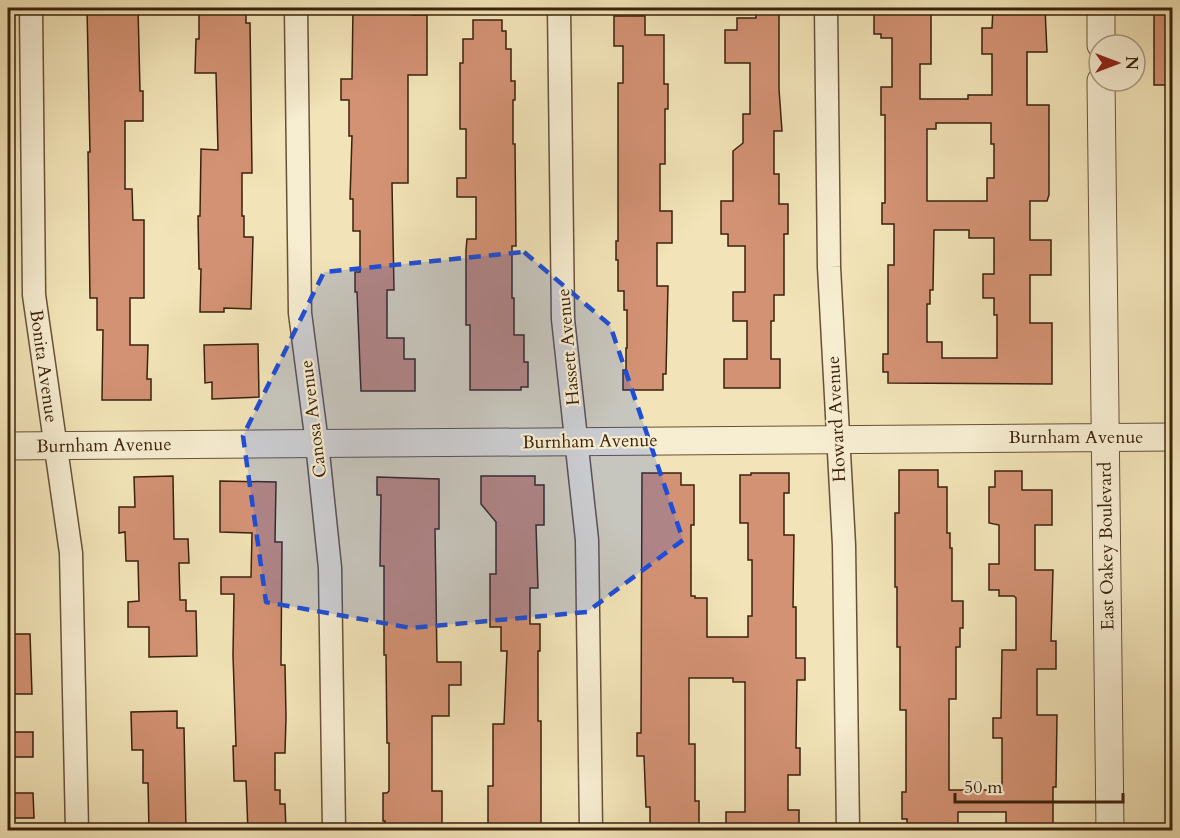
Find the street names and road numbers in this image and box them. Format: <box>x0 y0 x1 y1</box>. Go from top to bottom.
street label: Hassett Avenue <box>551 287 586 407</box>
street label: Bonita Avenue <box>23 308 64 424</box>
street label: Howard Avenue <box>821 355 852 483</box>
street label: Canosa Avenue <box>294 359 333 479</box>
street label: Burnham Avenue <box>1009 425 1144 450</box>
street label: Burnham Avenue <box>522 428 658 455</box>
street label: Burnham Avenue <box>36 432 172 459</box>
street label: East Oakey Boulevard <box>1093 461 1120 630</box>

